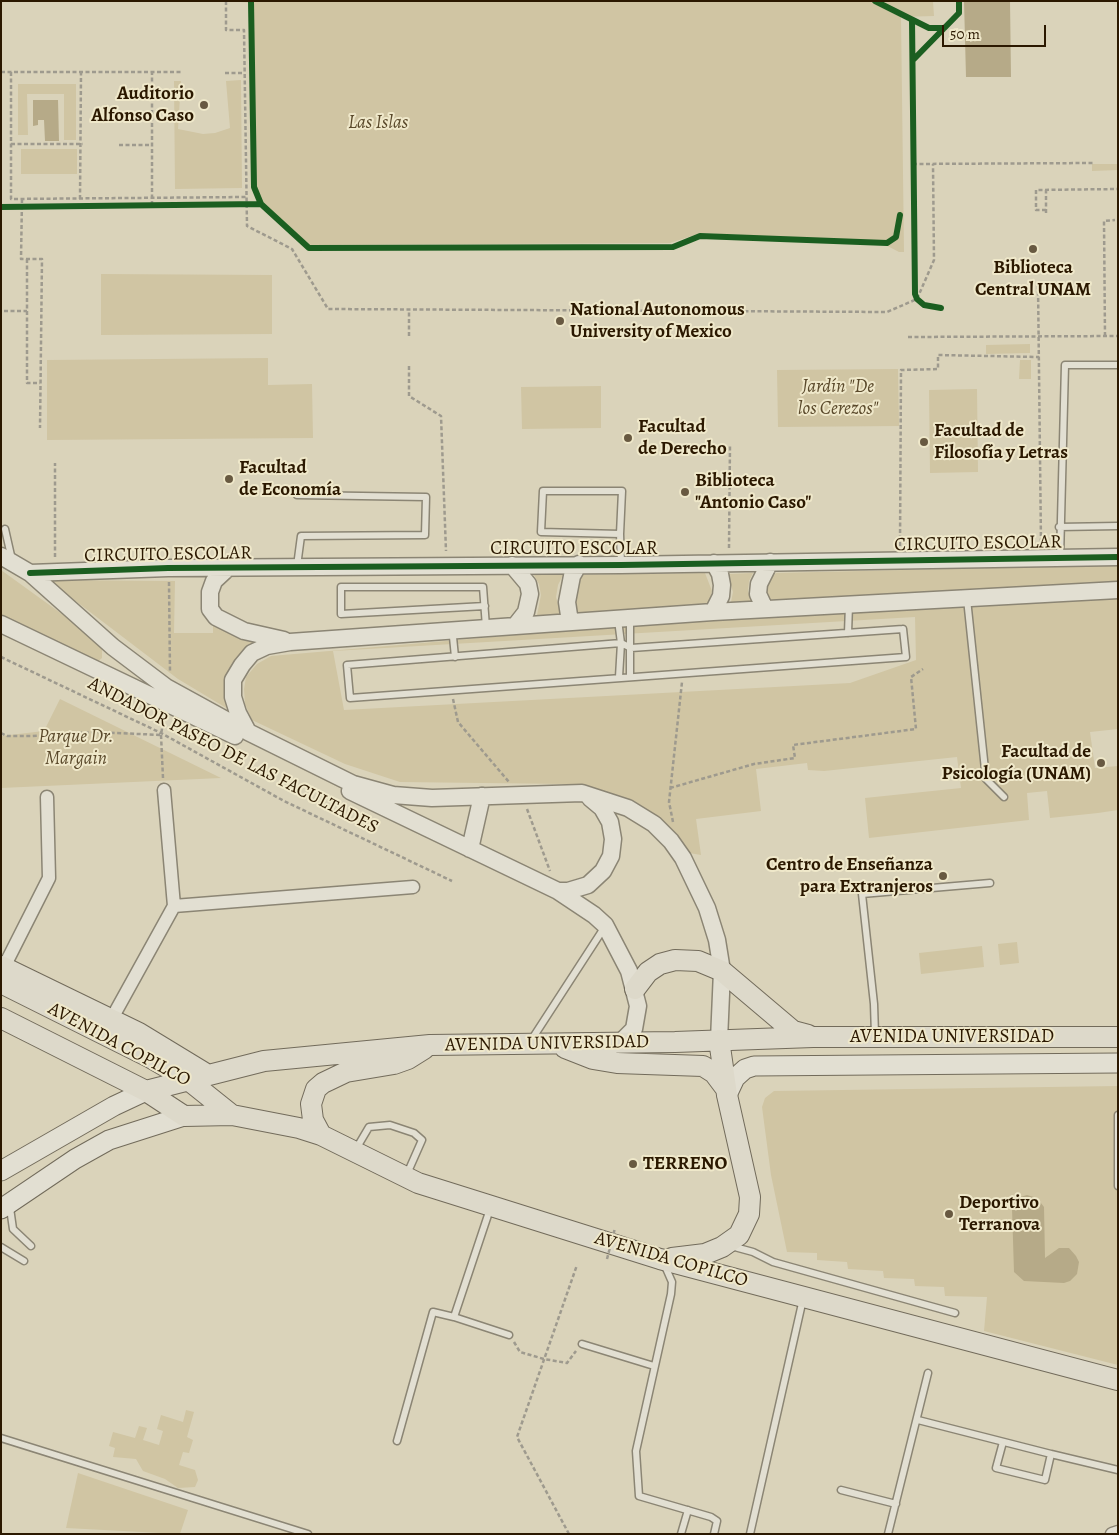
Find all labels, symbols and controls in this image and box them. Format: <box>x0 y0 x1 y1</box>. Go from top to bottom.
scale bar <box>944 15 1048 47</box>
text: 50 m <box>950 24 980 44</box>
place label: Auditorio Alfonso Caso <box>91 83 194 127</box>
marker: Auditorio Alfonso Caso <box>198 99 210 111</box>
park label: Las Islas <box>348 112 408 134</box>
marker: Biblioteca Central UNAM <box>1027 243 1039 255</box>
place label: Biblioteca Central UNAM <box>975 257 1091 301</box>
place label: National Autonomous University of Mexico <box>570 299 745 343</box>
marker: National Autonomous University of Mexico <box>554 315 566 327</box>
park label: Jardín "De los Cerezos" <box>798 376 878 420</box>
place label: Facultad de Derecho <box>638 416 727 460</box>
place label: Facultad de Filosofía y Letras <box>934 420 1068 464</box>
marker: Facultad de Derecho <box>622 432 634 444</box>
marker: Facultad de Filosofía y Letras <box>918 436 930 448</box>
place label: Facultad de Economía <box>239 457 341 501</box>
place label: Biblioteca "Antonio Caso" <box>695 470 811 514</box>
marker: Facultad de Economía <box>223 473 235 485</box>
marker: Biblioteca "Antonio Caso" <box>679 486 691 498</box>
street label: CIRCUITO ESCOLAR <box>894 531 1062 557</box>
street label: CIRCUITO ESCOLAR <box>490 538 658 560</box>
street label: CIRCUITO ESCOLAR <box>84 542 252 568</box>
street label: ANDADOR PASEO DE LAS FACULTADES <box>84 673 382 839</box>
park label: Parque Dr. Margain <box>38 726 114 770</box>
place label: Facultad de Psicología (UNAM) <box>942 741 1091 785</box>
marker: Facultad de Psicología (UNAM) <box>1095 757 1107 769</box>
place label: Centro de Enseñanza para Extranjeros <box>766 854 933 898</box>
marker: Centro de Enseñanza para Extranjeros <box>937 870 949 882</box>
street label: AVENIDA COPILCO <box>44 998 194 1092</box>
street label: AVENIDA UNIVERSIDAD <box>850 1026 1054 1048</box>
street label: AVENIDA UNIVERSIDAD <box>445 1031 649 1057</box>
place label: TERRENO <box>643 1153 727 1175</box>
marker: TERRENO <box>627 1158 639 1170</box>
place label: Deportivo Terranova <box>959 1192 1040 1236</box>
marker: Deportivo Terranova <box>943 1208 955 1220</box>
street label: AVENIDA COPILCO <box>592 1227 750 1293</box>

